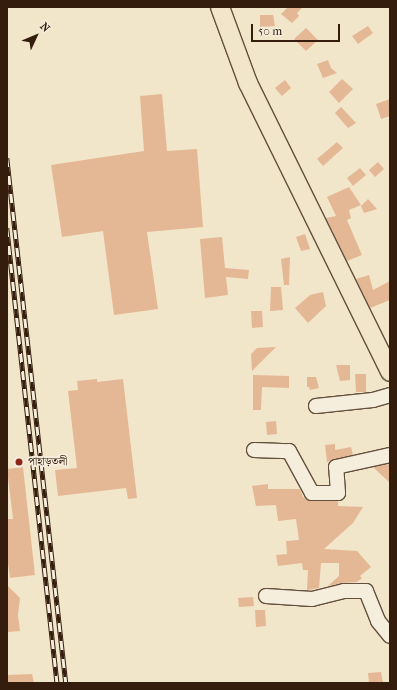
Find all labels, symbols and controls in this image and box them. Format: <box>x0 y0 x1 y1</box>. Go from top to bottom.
north arrow <box>16 16 56 56</box>
scale bar <box>253 16 342 42</box>
text: N <box>37 20 53 35</box>
text: 50 m <box>258 24 282 38</box>
place label: পাহাড়তলী <box>28 455 67 469</box>
marker: পাহাড়তলী <box>13 456 25 468</box>

